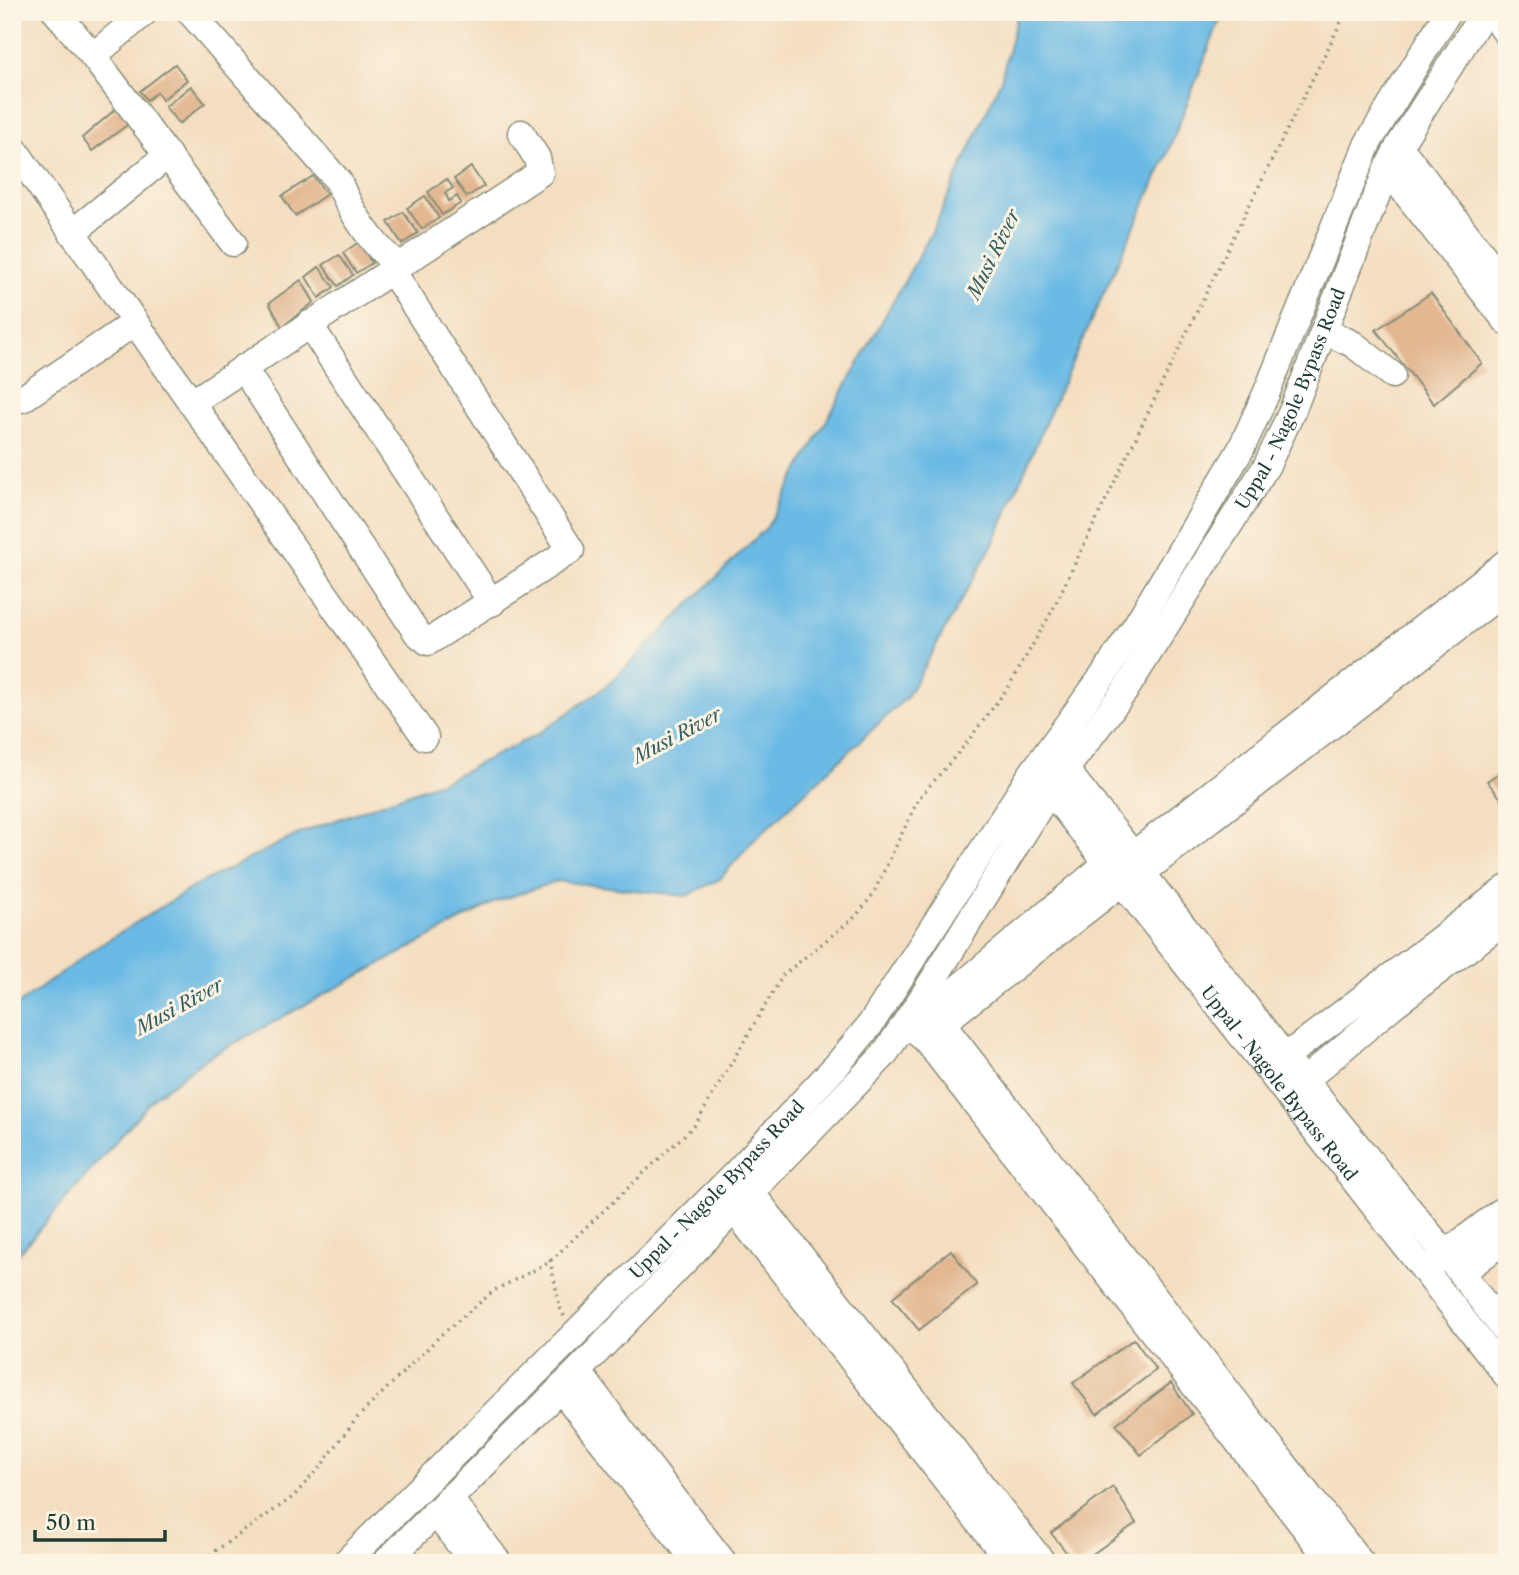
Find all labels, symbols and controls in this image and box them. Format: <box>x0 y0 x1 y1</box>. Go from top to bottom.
water label: Musi River <box>961 205 1026 305</box>
street label: Uppal - Nagole Bypass Road <box>1231 285 1350 514</box>
water label: Musi River <box>627 702 726 769</box>
water label: Musi River <box>130 972 228 1041</box>
street label: Uppal - Nagole Bypass Road <box>1196 982 1362 1185</box>
street label: Uppal - Nagole Bypass Road <box>625 1096 809 1284</box>
scale bar <box>35 1498 164 1542</box>
text: 50 m <box>46 1510 96 1535</box>

